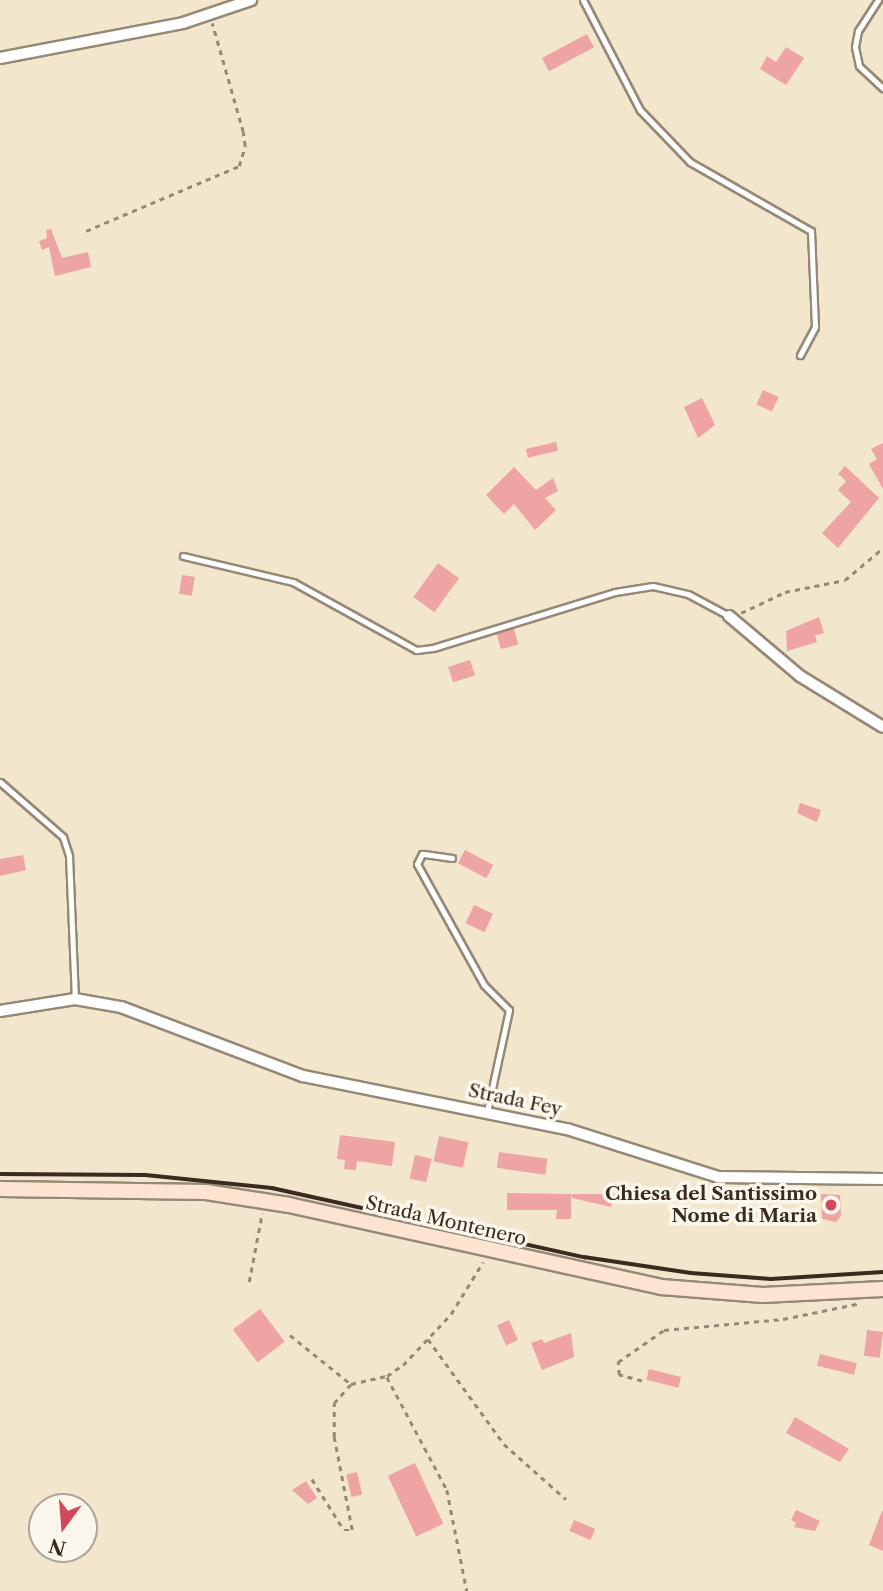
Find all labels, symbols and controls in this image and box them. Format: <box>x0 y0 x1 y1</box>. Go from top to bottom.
street label: Strada Fey <box>466 1079 564 1121</box>
place label: Chiesa del Santissimo Nome di Maria <box>605 1183 817 1227</box>
street label: Strada Montenero <box>363 1191 529 1251</box>
marker: Chiesa del Santissimo Nome di Maria <box>823 1197 839 1213</box>
north arrow <box>28 1493 98 1563</box>
text: N <box>47 1533 69 1560</box>

